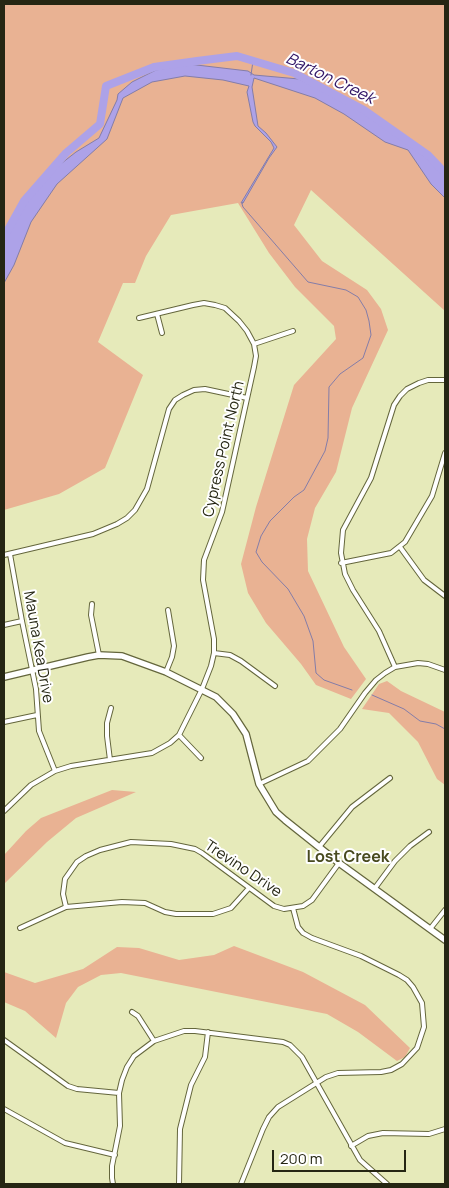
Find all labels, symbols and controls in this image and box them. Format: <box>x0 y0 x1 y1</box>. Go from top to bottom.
water label: Barton Creek <box>282 49 378 109</box>
street label: Cypress Point North <box>200 379 248 519</box>
street label: Mauna Kea Drive <box>19 590 57 704</box>
street label: Trevino Drive <box>201 837 285 901</box>
district label: Lost Creek <box>307 848 389 868</box>
scale bar <box>274 1140 408 1172</box>
text: 200 m <box>280 1148 323 1169</box>

